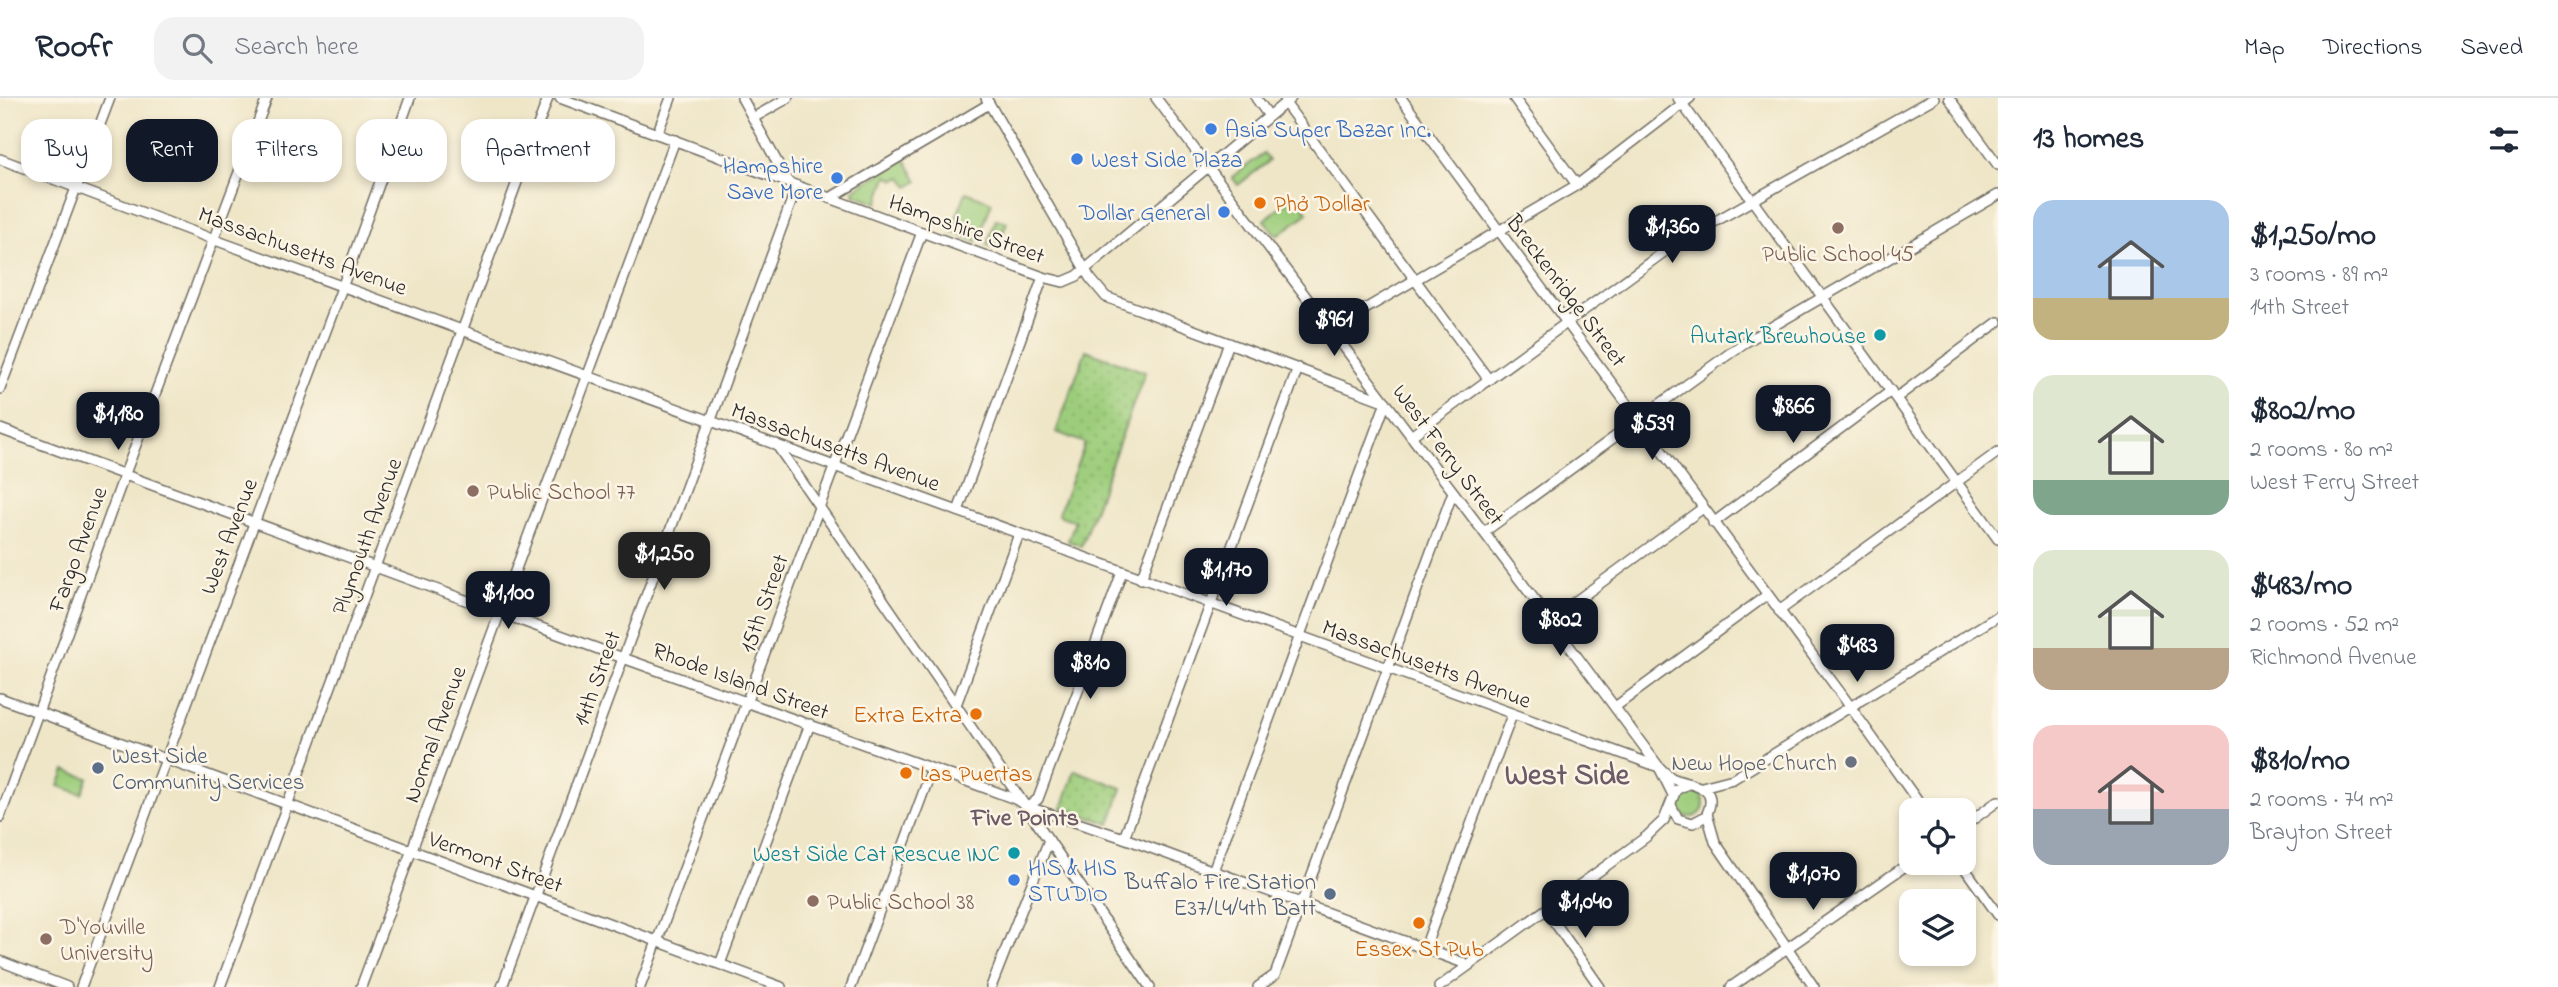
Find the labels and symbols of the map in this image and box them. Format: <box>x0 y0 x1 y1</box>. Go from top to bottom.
place label: Asia Super Bazar Inc. <box>1225 115 1432 148</box>
marker: Asia Super Bazar Inc. <box>1203 121 1219 137</box>
place label: West Side Plaza <box>1091 145 1242 178</box>
place label: Hampshire Save More <box>723 151 824 210</box>
marker: West Side Plaza <box>1069 151 1085 167</box>
marker: Hampshire Save More <box>829 170 845 186</box>
street label: Hampshire Street <box>883 187 1049 274</box>
place label: Phở Dollar <box>1274 189 1371 222</box>
marker: Phở Dollar <box>1252 195 1268 211</box>
place label: Dollar General <box>1078 198 1210 231</box>
street label: Massachusetts Avenue <box>193 199 412 306</box>
marker: Dollar General <box>1216 204 1232 220</box>
pin: $1,360 <box>1615 206 1729 265</box>
street label: Breckenridge Street <box>1495 208 1634 375</box>
marker: Public School 45 <box>1830 220 1846 236</box>
place label: Public School 45 <box>1762 239 1914 272</box>
pin: $961 <box>1293 299 1375 358</box>
place label: Autark Brewhouse <box>1690 321 1867 354</box>
marker: Autark Brewhouse <box>1872 327 1888 343</box>
street label: West Ferry Street <box>1381 378 1511 534</box>
pin: $866 <box>1752 386 1834 445</box>
pin: $1,180 <box>61 392 175 452</box>
street label: Massachusetts Avenue <box>726 395 945 502</box>
pin: $539 <box>1611 402 1693 462</box>
street label: Plymouth Avenue <box>325 453 414 621</box>
street label: West Avenue <box>193 473 268 600</box>
place label: Public School 77 <box>487 477 636 510</box>
street label: Fargo Avenue <box>41 482 118 618</box>
marker: Public School 77 <box>465 483 481 499</box>
pin: $1,250 <box>607 532 721 592</box>
pin: $1,170 <box>1169 548 1283 608</box>
street label: 15th Street <box>732 550 799 658</box>
pin: $1,100 <box>451 572 565 631</box>
pin: $802 <box>1519 598 1601 658</box>
street label: Massachusetts Avenue <box>1317 612 1536 719</box>
pin: $483 <box>1816 624 1898 684</box>
street label: 14th Street <box>566 626 631 731</box>
street label: Rhode Island Street <box>647 635 833 730</box>
pin: $810 <box>1049 642 1131 701</box>
street label: Normal Avenue <box>396 661 477 808</box>
place label: Extra Extra <box>853 700 962 733</box>
marker: Extra Extra <box>968 706 984 722</box>
place label: West Side Community Services <box>112 741 305 802</box>
place label: New Hope Church <box>1672 748 1837 781</box>
marker: New Hope Church <box>1843 754 1859 770</box>
district label: West Side <box>1505 755 1631 799</box>
place label: Las Puertas <box>920 759 1033 792</box>
marker: West Side Community Services <box>90 760 106 776</box>
marker: Las Puertas <box>898 765 914 781</box>
district label: Five Points <box>970 802 1079 837</box>
street label: Vermont Street <box>422 823 567 903</box>
place label: West Side Cat Rescue INC <box>753 839 1000 872</box>
marker: West Side Cat Rescue INC <box>1006 845 1022 861</box>
pin: $1,070 <box>1756 852 1870 912</box>
place label: HIS & HIS STUDIO <box>1028 853 1117 912</box>
place label: Buffalo Fire Station E37/L4/4th Batt <box>1124 867 1316 926</box>
marker: HIS & HIS STUDIO <box>1006 872 1022 888</box>
pin: $1,040 <box>1528 880 1642 940</box>
marker: Buffalo Fire Station E37/L4/4th Batt <box>1322 886 1338 902</box>
place label: Public School 38 <box>827 887 974 920</box>
marker: Public School 38 <box>805 893 821 909</box>
place label: D'Youville University <box>59 912 153 973</box>
marker: Essex St Pub <box>1411 915 1427 931</box>
marker: D'Youville University <box>38 931 54 947</box>
place label: Essex St Pub <box>1354 934 1484 967</box>

